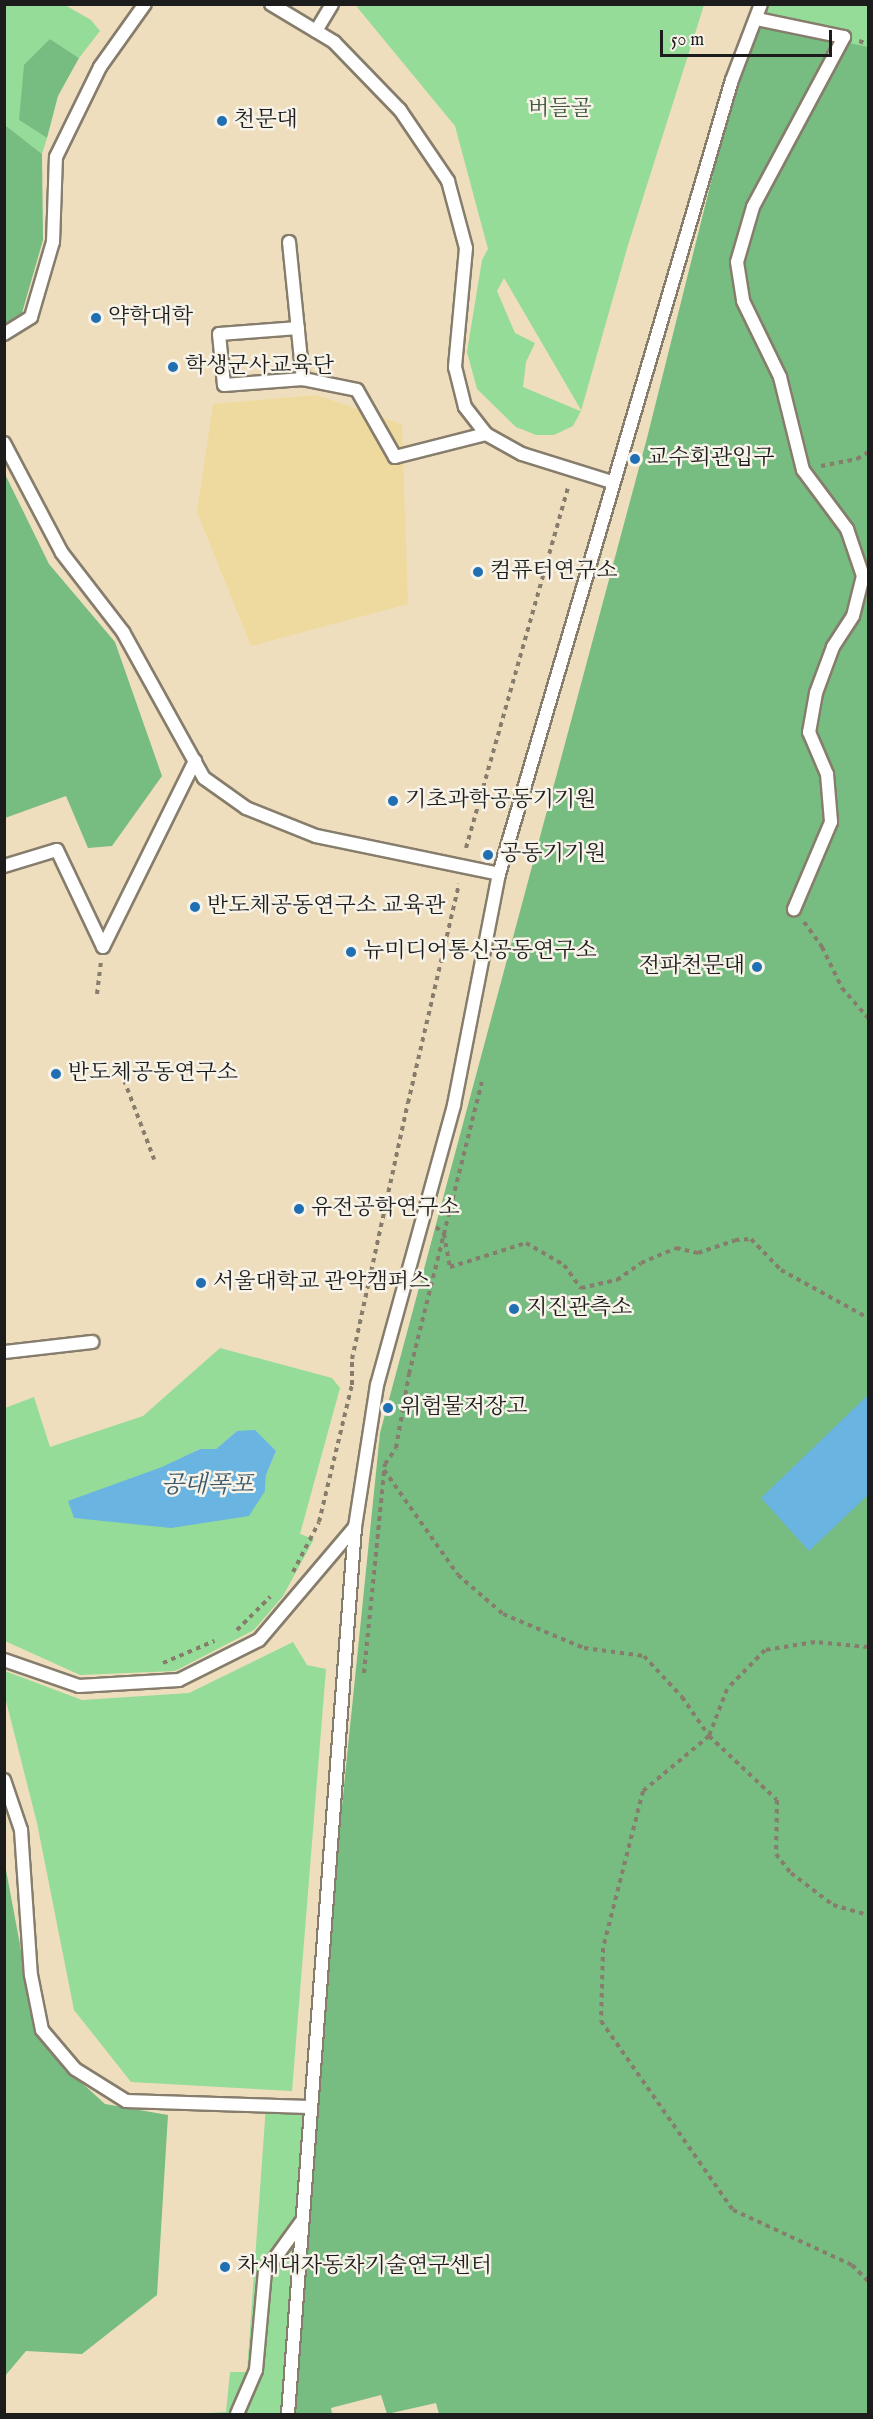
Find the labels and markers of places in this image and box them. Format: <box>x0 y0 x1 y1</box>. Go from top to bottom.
place label: 천문대 <box>234 108 298 134</box>
marker: 천문대 <box>215 114 229 128</box>
place label: 약학대학 <box>108 305 193 331</box>
marker: 약학대학 <box>89 311 103 325</box>
place label: 학생군사교육단 <box>185 354 334 380</box>
marker: 학생군사교육단 <box>166 360 180 374</box>
place label: 교수회관입구 <box>647 446 775 472</box>
marker: 교수회관입구 <box>628 452 642 466</box>
place label: 컴퓨터연구소 <box>490 559 618 585</box>
marker: 컴퓨터연구소 <box>471 565 485 579</box>
place label: 기초과학공동기기원 <box>405 788 596 814</box>
marker: 기초과학공동기기원 <box>386 794 400 808</box>
place label: 공동기기원 <box>500 842 606 868</box>
marker: 공동기기원 <box>481 848 495 862</box>
place label: 반도체공동연구소 교육관 <box>207 894 446 920</box>
marker: 반도체공동연구소 교육관 <box>188 900 202 914</box>
place label: 뉴미디어통신공동연구소 <box>363 939 597 965</box>
marker: 뉴미디어통신공동연구소 <box>344 945 358 959</box>
place label: 전파천문대 <box>639 954 745 980</box>
marker: 전파천문대 <box>750 960 764 974</box>
place label: 반도체공동연구소 <box>68 1061 238 1087</box>
marker: 반도체공동연구소 <box>49 1067 63 1081</box>
place label: 유전공학연구소 <box>311 1196 460 1222</box>
marker: 유전공학연구소 <box>292 1202 306 1216</box>
place label: 서울대학교 관악캠퍼스 <box>213 1270 430 1296</box>
marker: 서울대학교 관악캠퍼스 <box>194 1276 208 1290</box>
place label: 지진관측소 <box>526 1296 632 1322</box>
marker: 지진관측소 <box>507 1302 521 1316</box>
place label: 위험물저장고 <box>400 1395 528 1421</box>
marker: 위험물저장고 <box>381 1401 395 1415</box>
place label: 차세대자동차기술연구센터 <box>237 2254 492 2280</box>
marker: 차세대자동차기술연구센터 <box>218 2260 232 2274</box>

